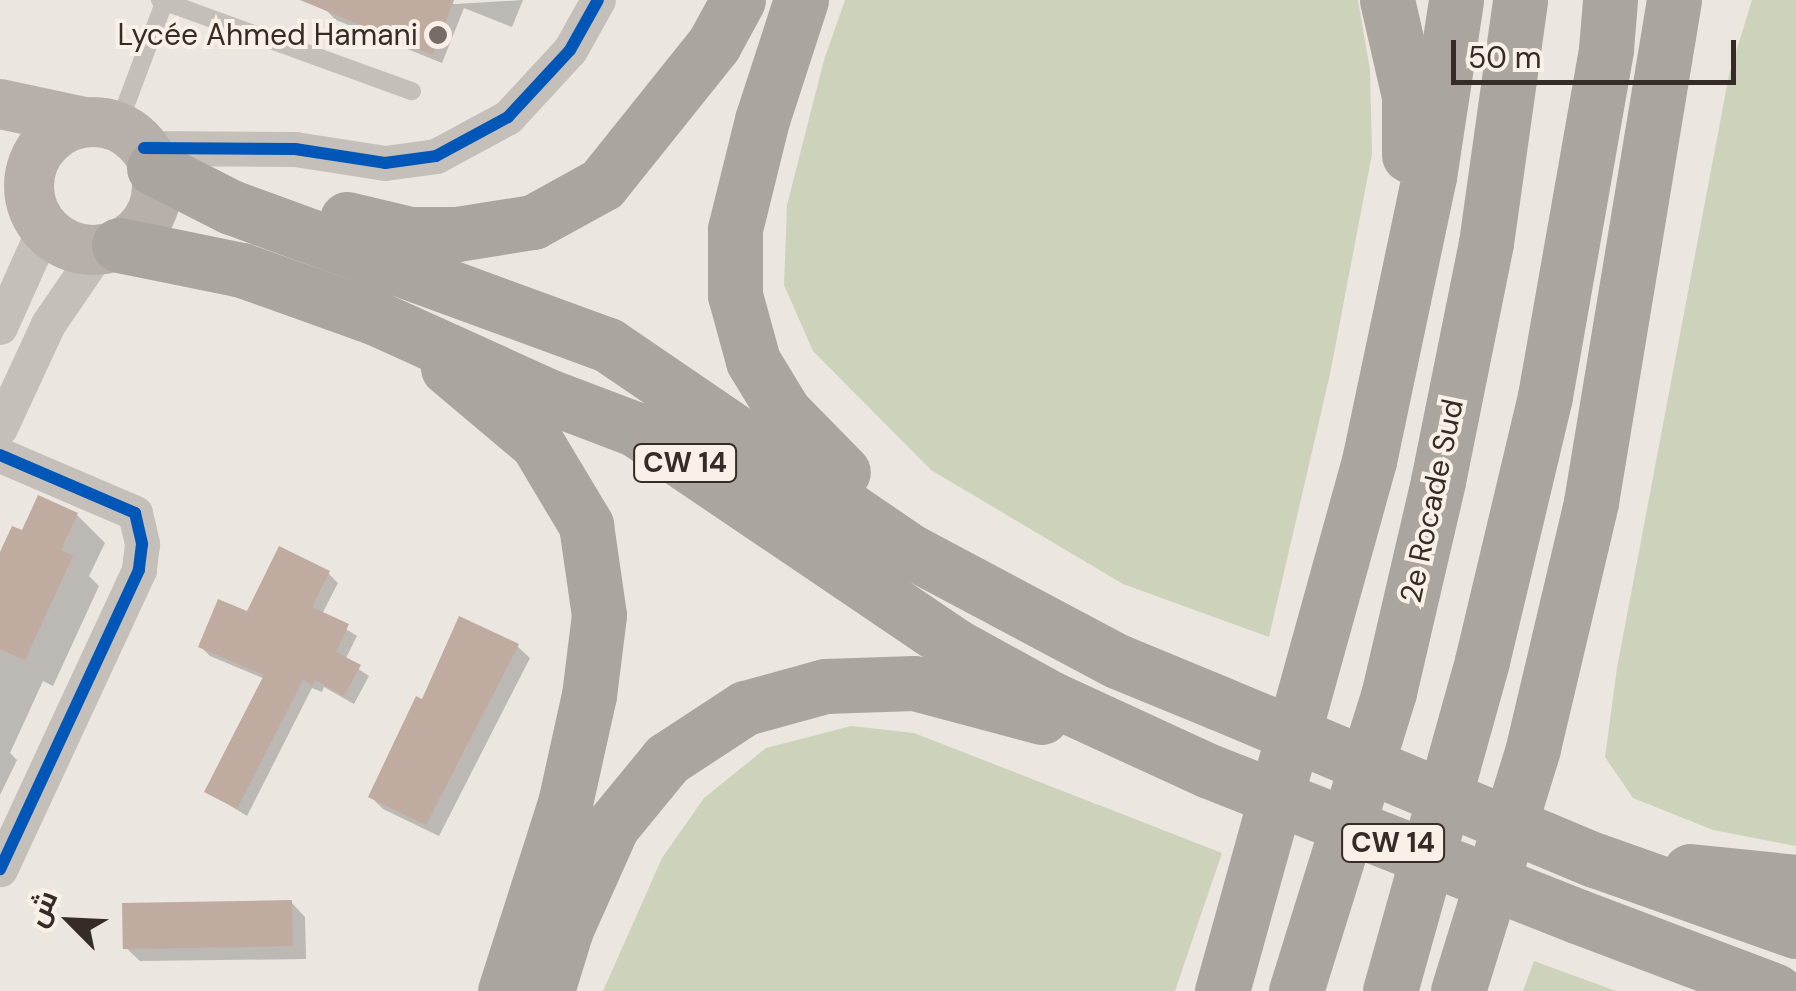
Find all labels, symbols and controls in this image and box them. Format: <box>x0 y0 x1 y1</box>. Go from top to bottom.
place label: Lycée Ahmed Hamani <box>118 17 418 53</box>
scale bar <box>1456 20 1741 82</box>
marker: Lycée Ahmed Hamani <box>427 24 449 46</box>
text: 50 m <box>1468 38 1542 77</box>
street label: 2e Rocade Sud <box>1393 396 1471 606</box>
road number: CW 14 <box>632 440 738 486</box>
road number: CW 14 <box>1340 820 1446 866</box>
north arrow <box>20 871 120 971</box>
text: ش <box>18 885 66 933</box>

